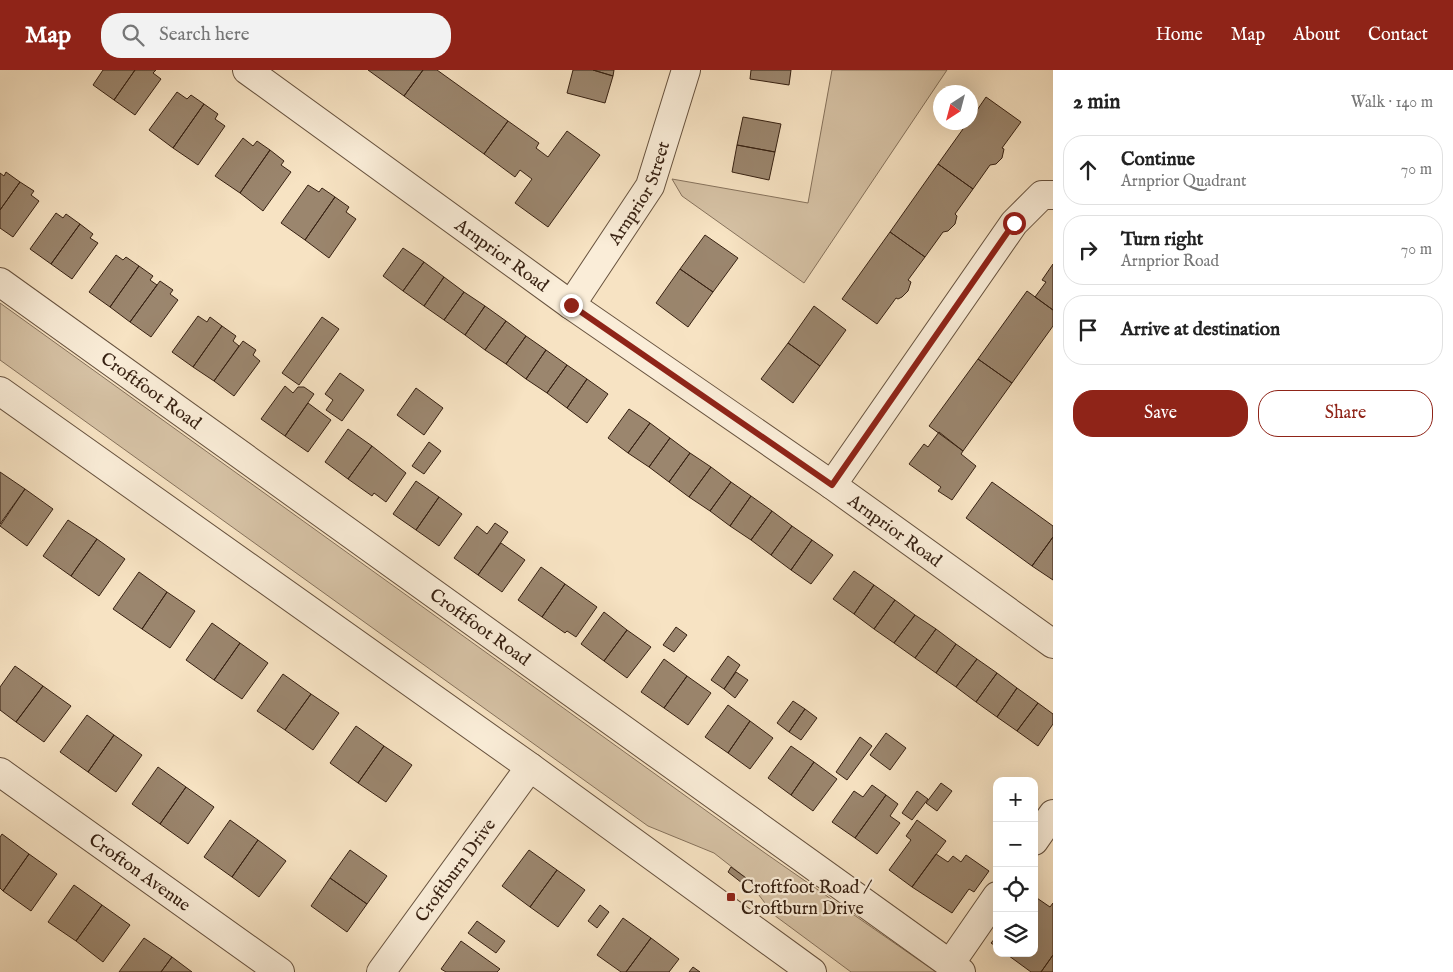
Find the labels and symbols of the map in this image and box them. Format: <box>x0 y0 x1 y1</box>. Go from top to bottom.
north arrow <box>933 85 978 130</box>
street label: Arnprior Street <box>603 139 676 251</box>
route start <box>1003 212 1026 235</box>
street label: Arnprior Road <box>449 214 553 298</box>
route end <box>560 294 583 317</box>
street label: Croftfoot Road <box>95 348 205 436</box>
street label: Arnprior Road <box>842 489 946 573</box>
street label: Croftfoot Road <box>424 584 534 672</box>
street label: Croftburn Drive <box>411 815 502 927</box>
street label: Crofton Avenue <box>84 829 195 917</box>
place label: Croftfoot Road / Croftburn Drive <box>741 877 872 921</box>
marker: Croftfoot Road / Croftburn Drive <box>725 891 737 903</box>

